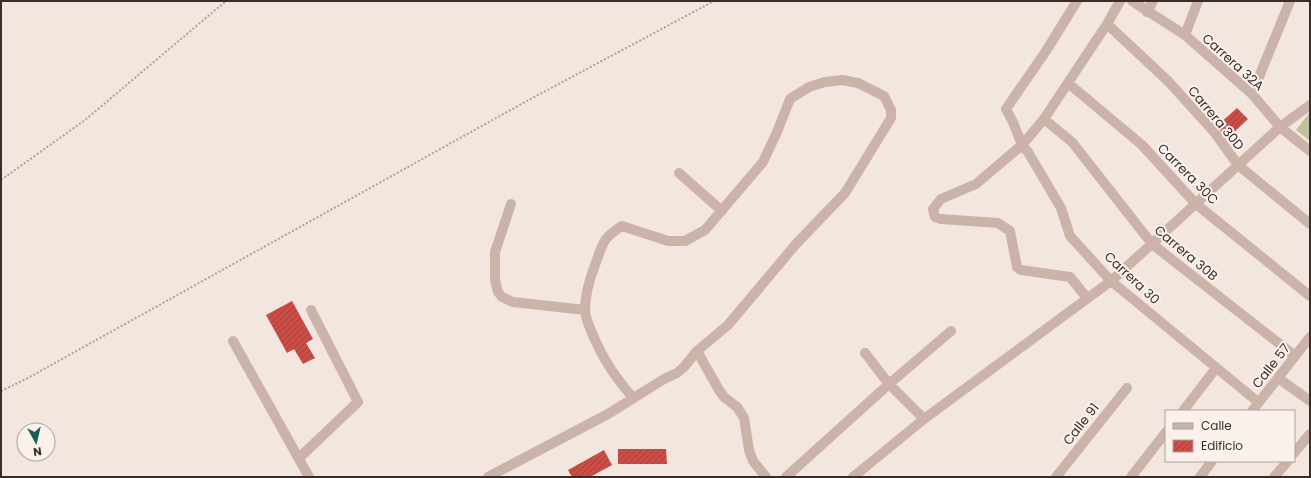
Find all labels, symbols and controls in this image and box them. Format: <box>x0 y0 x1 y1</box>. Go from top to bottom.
street label: Carrera 32A <box>1198 29 1268 95</box>
street label: Carrera 30D <box>1183 82 1249 154</box>
street label: Carrera 30C <box>1153 139 1223 209</box>
street label: Carrera 30B <box>1150 221 1222 285</box>
street label: Carrera 30 <box>1100 247 1164 309</box>
street label: Calle 57 <box>1248 340 1294 392</box>
street label: Calle 91 <box>1058 399 1104 449</box>
legend <box>1165 410 1295 462</box>
text: Calle <box>1201 417 1232 434</box>
north arrow <box>16 422 56 462</box>
text: Edificio <box>1201 437 1243 454</box>
text: N <box>32 443 43 460</box>

